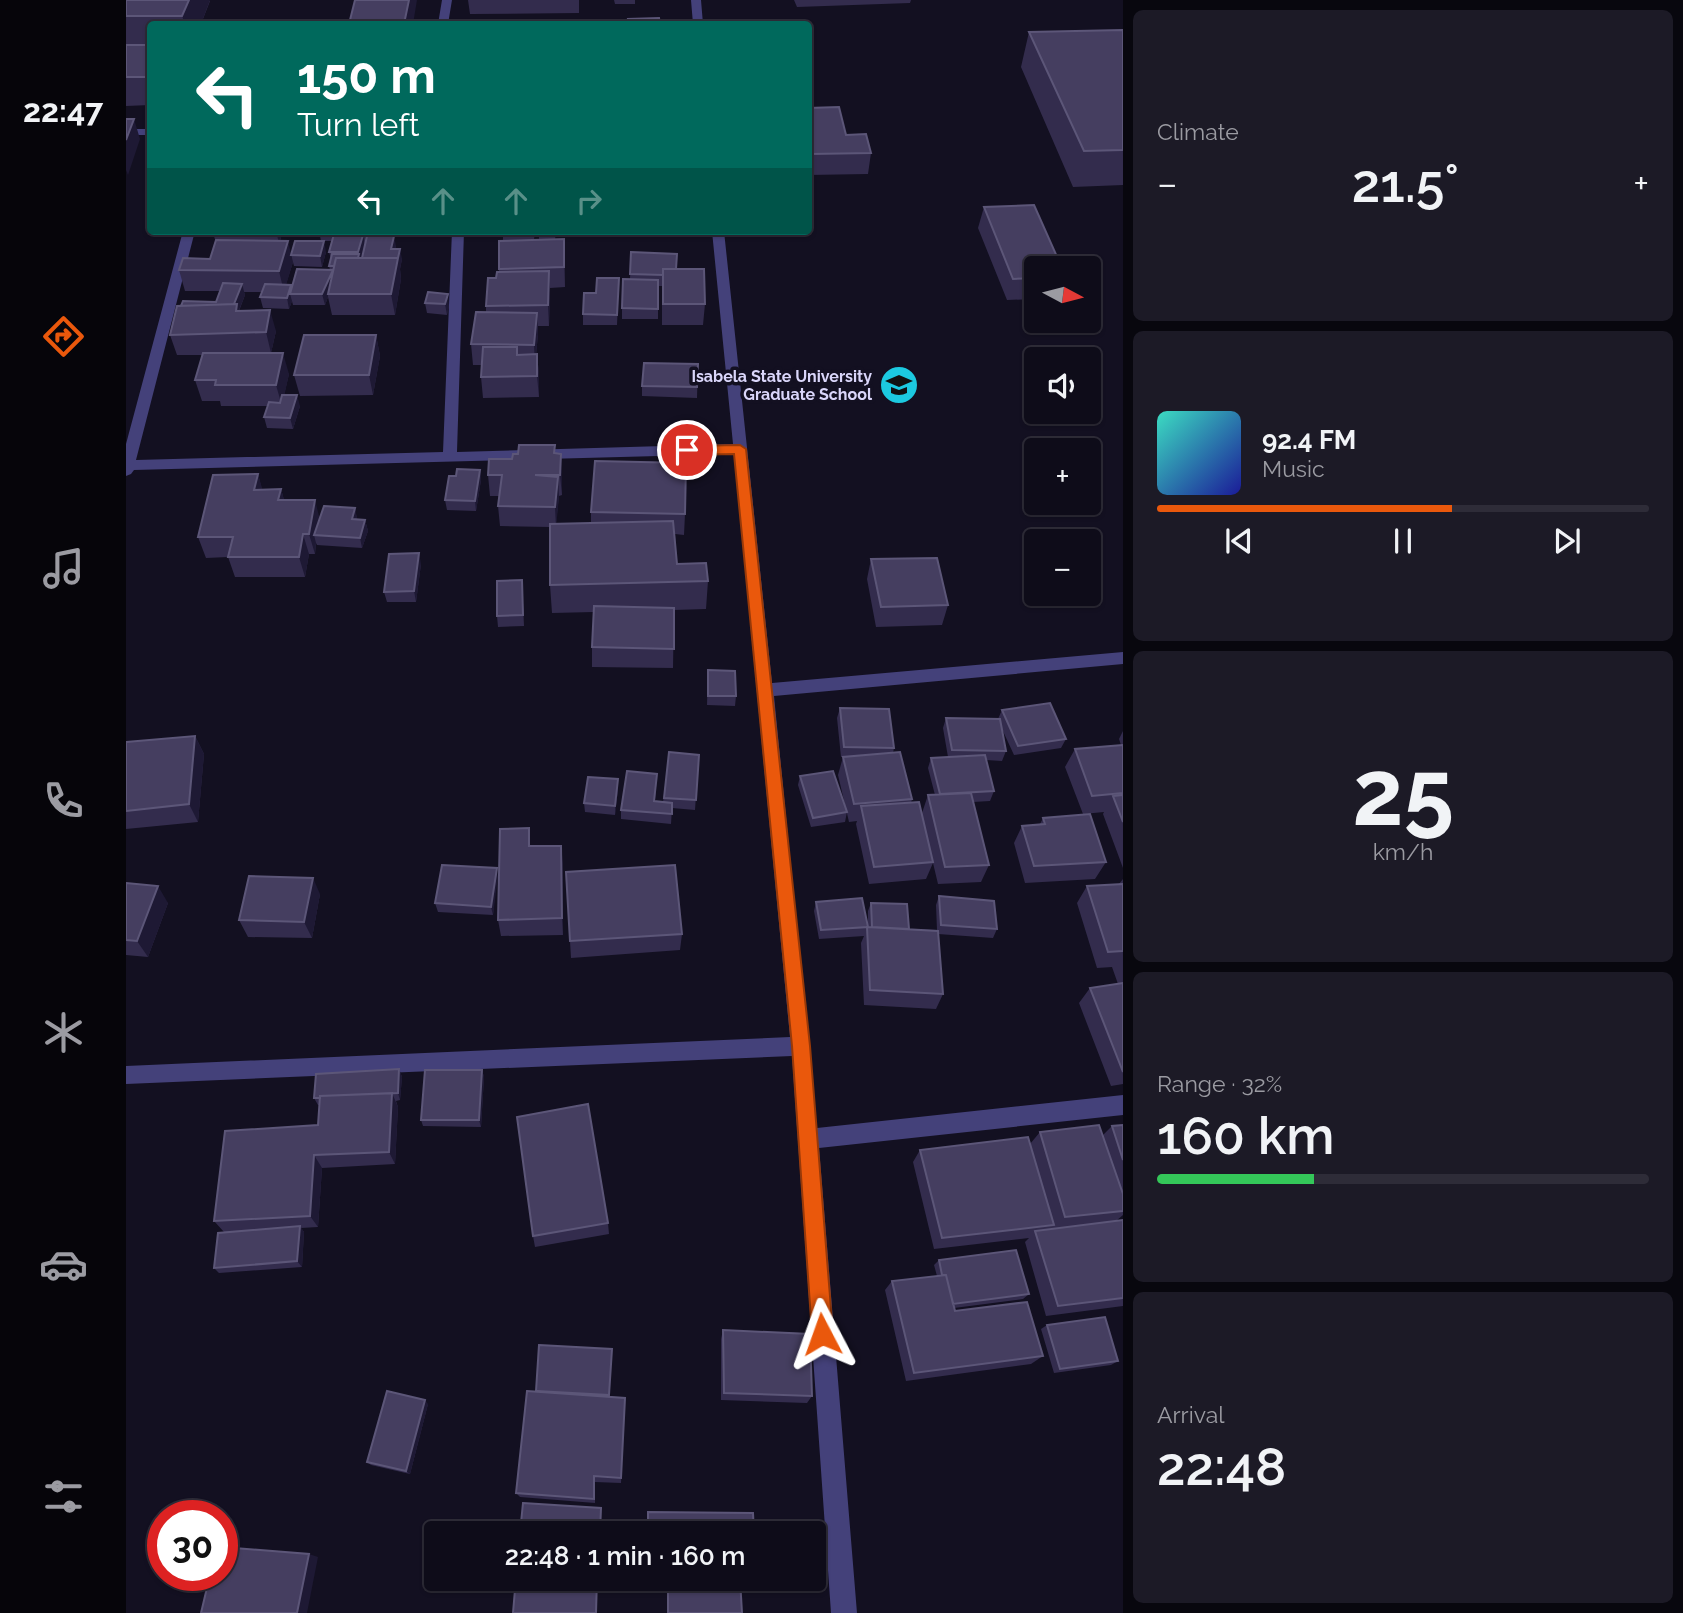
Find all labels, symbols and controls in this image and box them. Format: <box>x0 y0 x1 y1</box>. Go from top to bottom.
text: 150 m <box>297 47 436 104</box>
icon: left <box>182 49 273 140</box>
text: 22:47 <box>23 92 103 129</box>
text: Turn left <box>297 106 419 143</box>
text: Climate <box>1157 118 1239 145</box>
text: 21.5° <box>1352 153 1459 214</box>
text: − <box>1157 161 1177 206</box>
text: + <box>1633 161 1649 206</box>
icon: left <box>351 182 389 220</box>
icon: ahead <box>424 182 462 220</box>
icon: ahead <box>497 182 535 220</box>
icon: right <box>570 182 608 220</box>
north arrow <box>1024 256 1101 332</box>
map controls <box>1024 256 1101 606</box>
icon: directions <box>39 312 88 361</box>
button: sound <box>1024 347 1101 424</box>
school or university icon: Isabela State University Graduate School <box>878 364 920 406</box>
place label: Isabela State University Graduate School <box>691 367 873 404</box>
pin <box>657 420 717 480</box>
text: 92.4 FM <box>1262 425 1356 455</box>
icon: arrive <box>668 431 706 469</box>
button: + <box>1024 438 1101 515</box>
text: Music <box>1262 455 1325 482</box>
icon: previous <box>1220 522 1258 560</box>
icon: pause <box>1384 522 1422 560</box>
icon: next <box>1548 522 1586 560</box>
button: − <box>1024 529 1101 606</box>
icon: music <box>39 544 88 593</box>
text: 25 <box>1352 739 1454 846</box>
icon: phone <box>39 776 88 825</box>
text: km/h <box>1373 838 1433 865</box>
icon: climate <box>39 1008 88 1057</box>
text: Range · 32% <box>1157 1070 1282 1097</box>
text: 160 km <box>1157 1105 1335 1166</box>
icon: car <box>39 1240 88 1289</box>
position arrow <box>785 1297 859 1371</box>
text: Arrival <box>1157 1401 1224 1428</box>
text: 22:48 <box>1157 1436 1286 1497</box>
icon: filters <box>39 1472 88 1521</box>
speed limit sign: 30 <box>147 1500 238 1591</box>
text: 22:48 · 1 min · 160 m <box>505 1541 745 1571</box>

